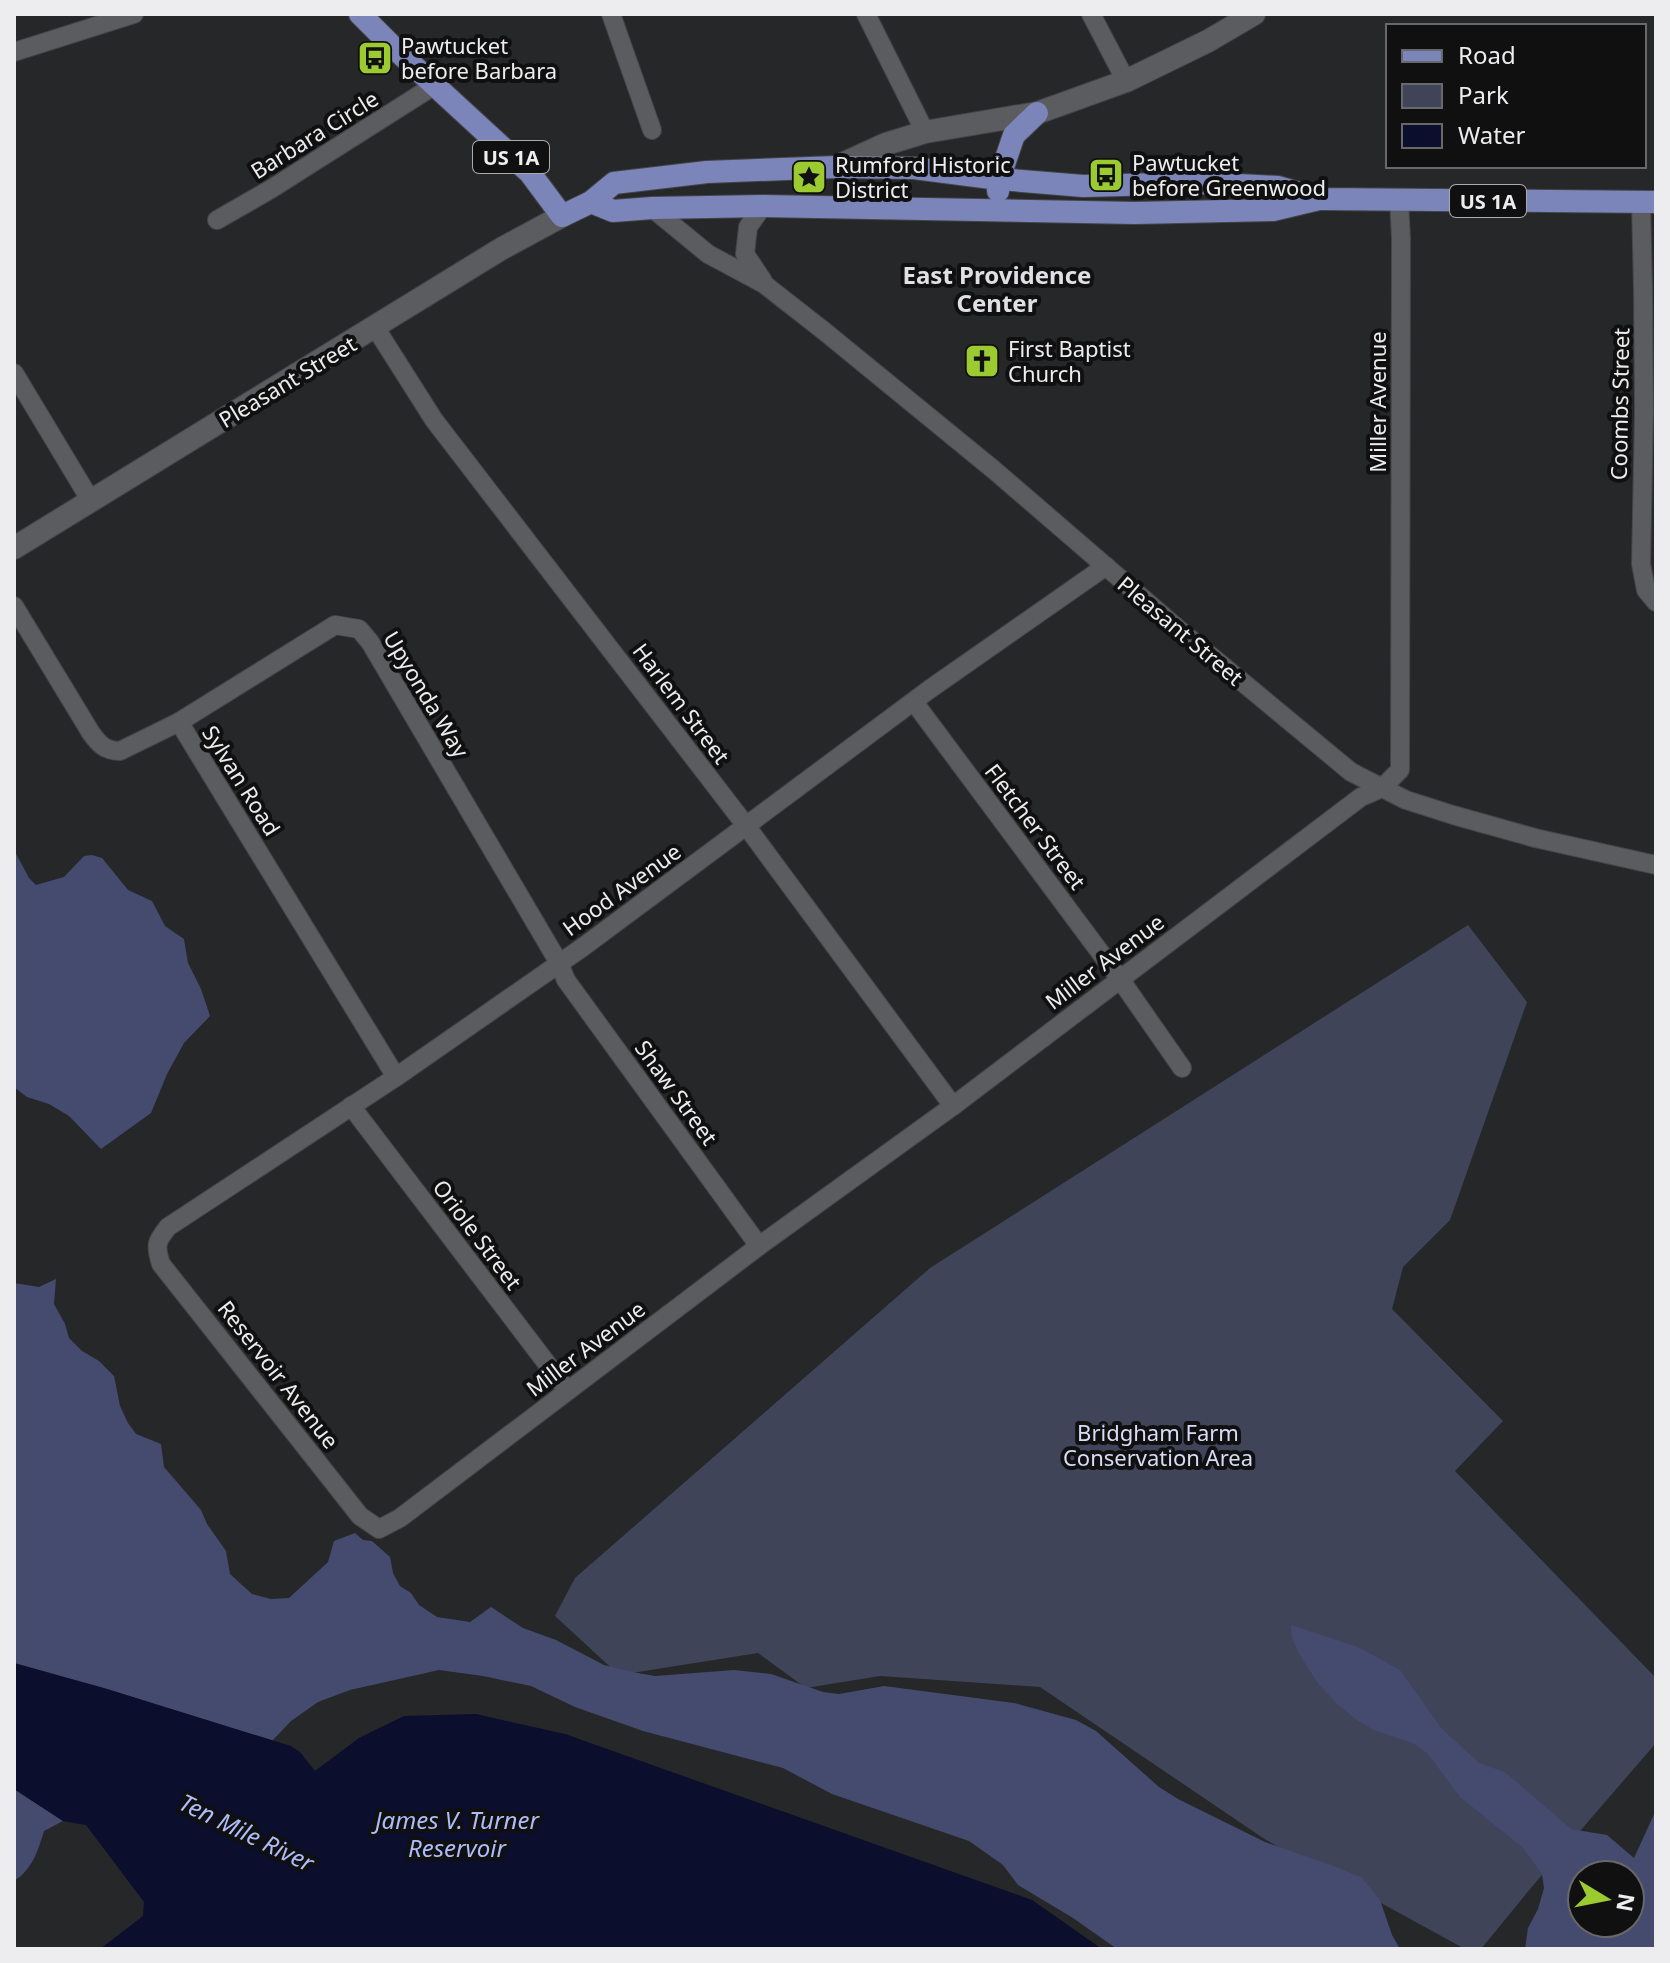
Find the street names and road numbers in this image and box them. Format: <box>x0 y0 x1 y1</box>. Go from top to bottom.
street label: Barbara Circle <box>244 83 384 185</box>
road number: US 1A <box>473 141 549 173</box>
road number: US 1A <box>1450 185 1526 217</box>
street label: Pleasant Street <box>213 328 361 434</box>
street label: Coombs Street <box>1603 328 1635 480</box>
street label: Miller Avenue <box>1362 331 1392 473</box>
street label: Pleasant Street <box>1112 569 1250 691</box>
street label: Upyonda Way <box>377 625 477 763</box>
street label: Harlem Street <box>627 637 737 769</box>
street label: Sylvan Road <box>196 719 288 841</box>
street label: Fletcher Street <box>979 757 1093 895</box>
street label: Hood Avenue <box>556 836 686 942</box>
street label: Miller Avenue <box>1038 906 1170 1016</box>
street label: Shaw Street <box>629 1034 725 1150</box>
street label: Oriole Street <box>427 1173 529 1295</box>
street label: Miller Avenue <box>519 1293 651 1403</box>
street label: Reservoir Avenue <box>212 1294 346 1454</box>

